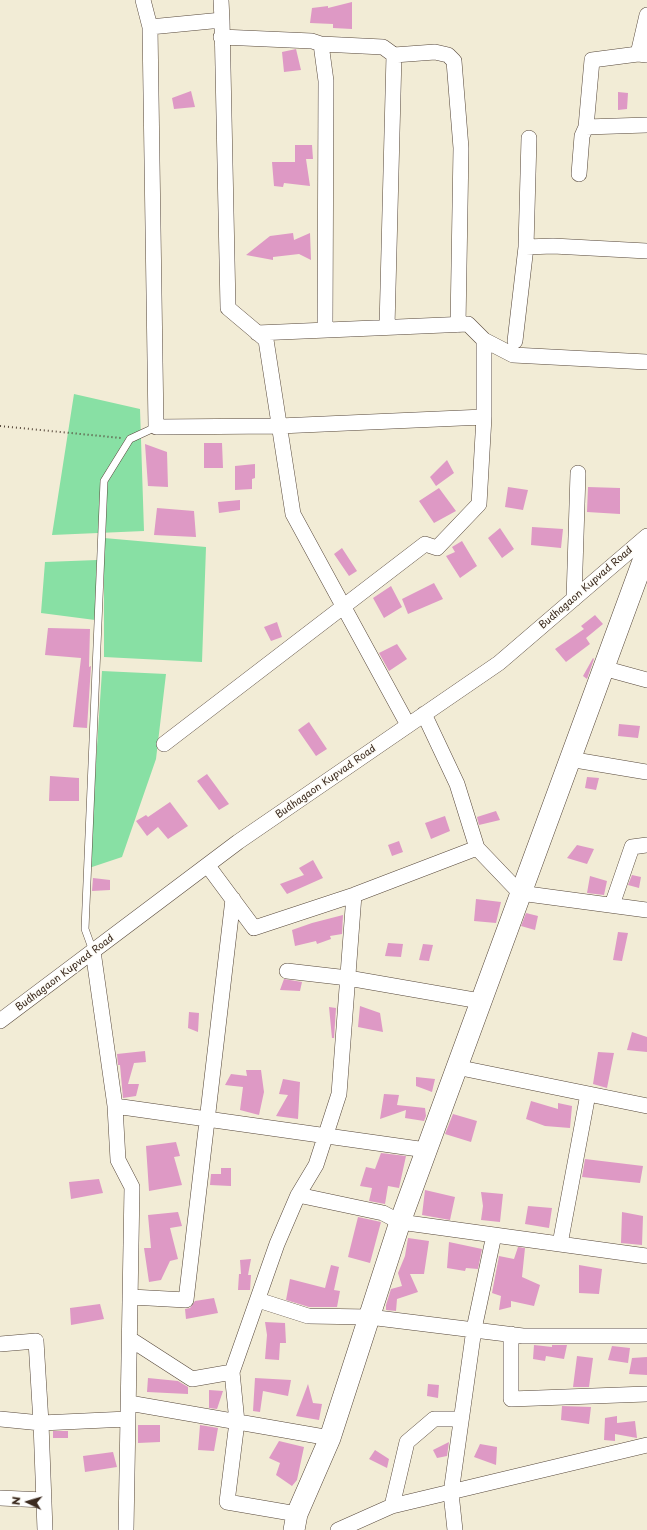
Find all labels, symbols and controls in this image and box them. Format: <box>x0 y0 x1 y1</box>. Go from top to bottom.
street label: Budhagaon Kupvad Road <box>537 544 635 632</box>
street label: Budhagaon Kupvad Road <box>274 743 378 821</box>
street label: Budhagaon Kupvad Road <box>14 932 116 1014</box>
north arrow <box>8 1482 48 1522</box>
text: N <box>7 1496 24 1506</box>

